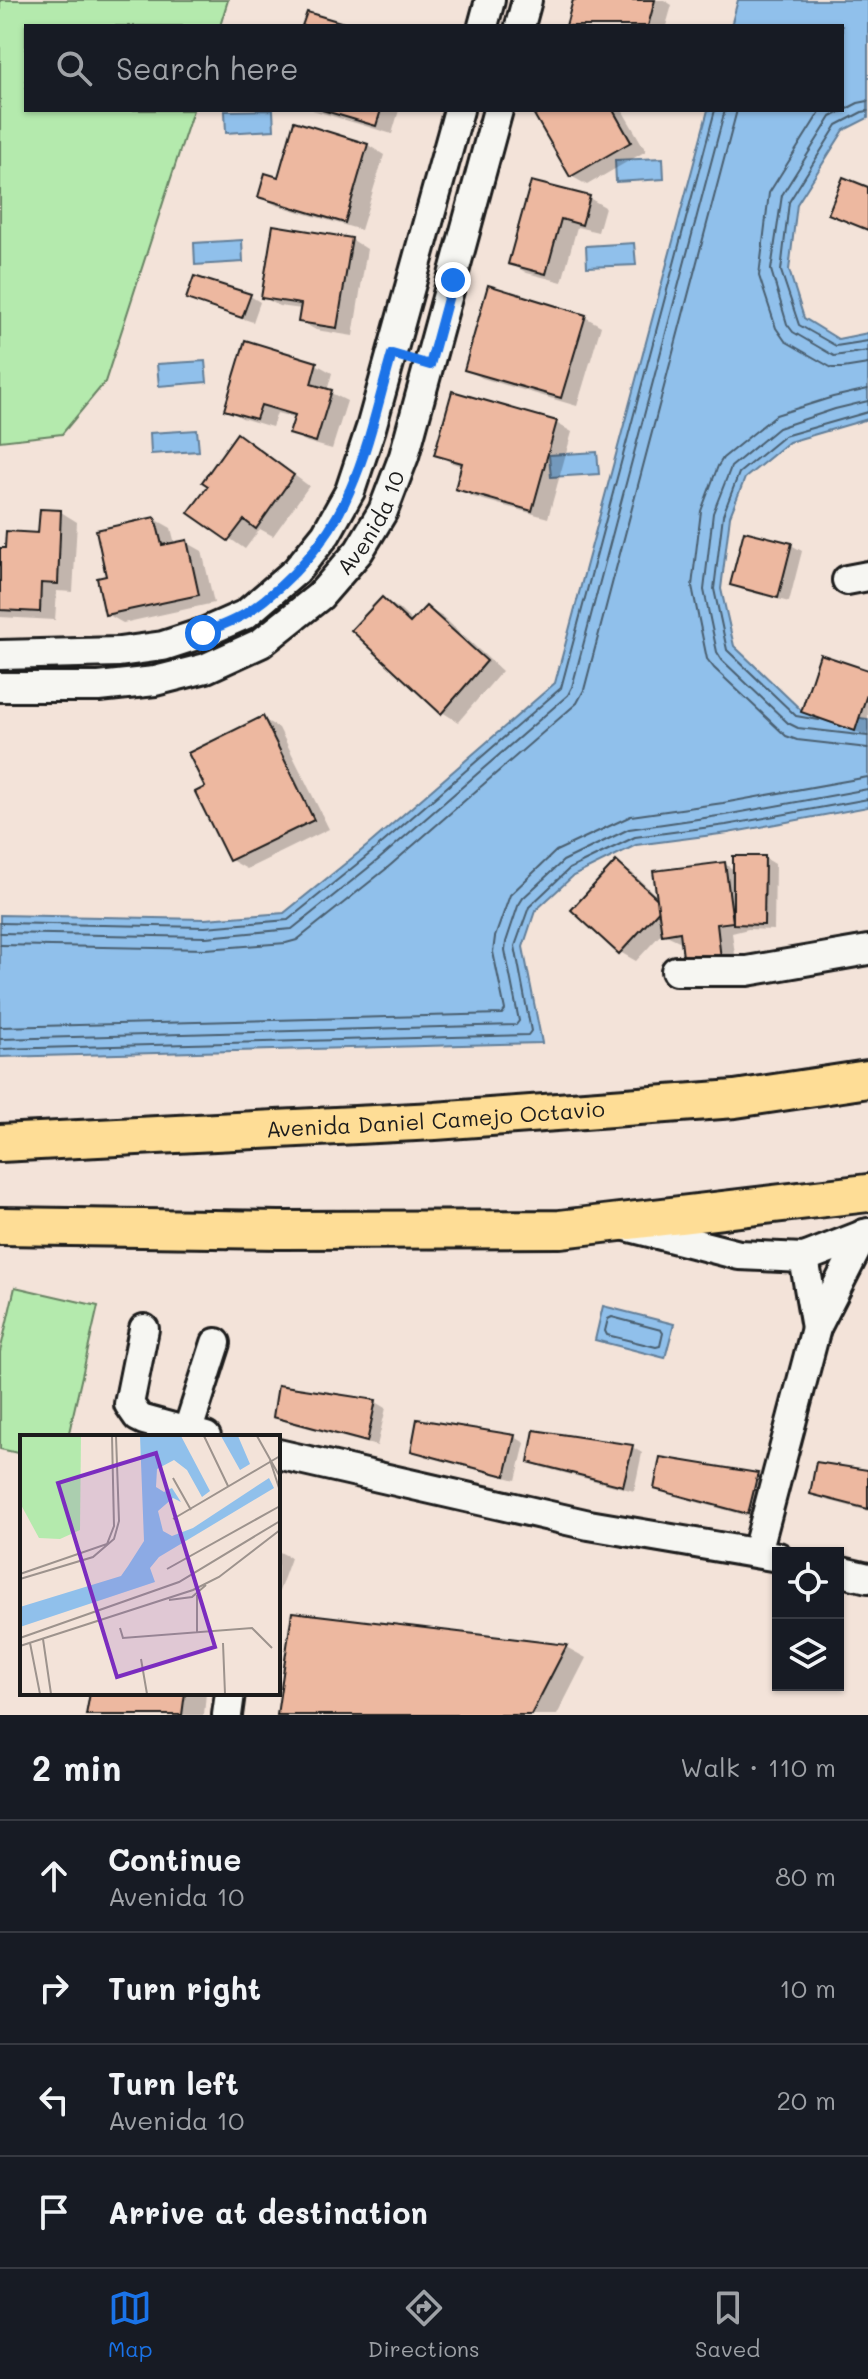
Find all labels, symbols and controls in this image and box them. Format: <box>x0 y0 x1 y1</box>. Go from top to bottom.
search box <box>24 24 844 112</box>
icon: search <box>52 46 96 90</box>
text: Search here <box>116 48 299 88</box>
route end <box>435 262 471 298</box>
street label: Avenida 10 <box>330 467 411 581</box>
route start <box>185 615 221 651</box>
street label: Avenida Daniel Camejo Octavio <box>265 1094 606 1144</box>
inset map <box>20 1435 280 1695</box>
map controls <box>772 1547 844 1691</box>
button: locate <box>772 1547 844 1619</box>
button: layers <box>772 1619 844 1691</box>
text: 2 min <box>32 1745 121 1790</box>
text: Walk · 110 m <box>680 1750 836 1784</box>
text: Continue <box>108 1839 241 1879</box>
icon: ahead <box>32 1854 76 1898</box>
text: 80 m <box>775 1859 836 1893</box>
text: Avenida 10 <box>108 1879 244 1913</box>
icon: right <box>32 1966 76 2010</box>
text: Turn right <box>108 1968 261 2008</box>
text: 10 m <box>779 1971 836 2005</box>
text: Turn left <box>108 2063 239 2103</box>
icon: left <box>32 2078 76 2122</box>
text: 20 m <box>776 2083 836 2117</box>
text: Avenida 10 <box>108 2103 244 2137</box>
icon: arrive <box>32 2190 76 2234</box>
text: Arrive at destination <box>108 2192 428 2232</box>
tab: Map <box>108 2286 153 2363</box>
tab: Directions <box>368 2286 480 2363</box>
tab: Saved <box>695 2286 760 2363</box>

